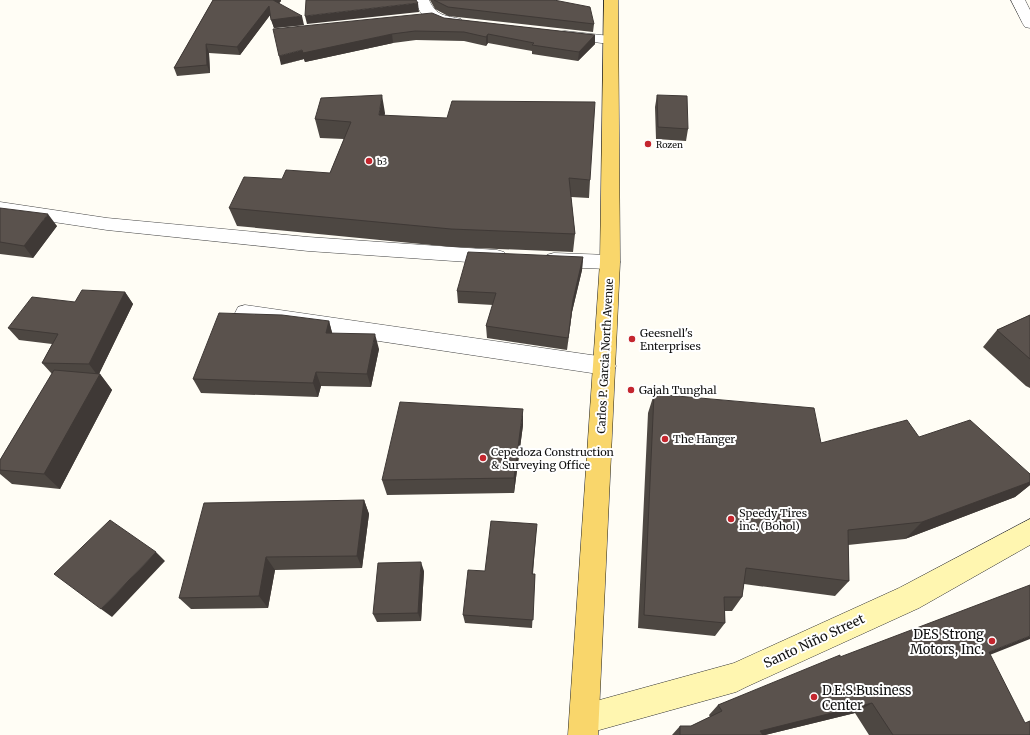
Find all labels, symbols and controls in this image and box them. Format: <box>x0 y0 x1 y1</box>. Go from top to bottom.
marker: Rozen <box>643 139 653 149</box>
place label: Rozen <box>656 139 683 150</box>
marker: b3 <box>364 156 374 166</box>
place label: b3 <box>376 156 387 167</box>
street label: Carlos P. Garcia North Avenue <box>594 278 616 434</box>
place label: Geesnell's Enterprises <box>640 326 701 353</box>
marker: Geesnell's Enterprises <box>627 334 637 344</box>
place label: Gajah Tunghal <box>639 383 717 397</box>
marker: Gajah Tunghal <box>626 385 636 395</box>
place label: The Hanger <box>673 432 735 446</box>
marker: The Hanger <box>660 434 670 444</box>
place label: Cepedoza Construction & Surveying Office <box>491 445 615 472</box>
marker: Cepedoza Construction & Surveying Office <box>478 453 488 463</box>
place label: Speedy Tires inc. (Bohol) <box>739 506 807 533</box>
marker: Speedy Tires inc. (Bohol) <box>726 514 736 524</box>
street label: Santo Niño Street <box>761 610 867 672</box>
place label: DES Strong Motors, Inc. <box>910 626 984 658</box>
marker: DES Strong Motors, Inc. <box>987 636 997 646</box>
place label: D.E.S.Business Center <box>822 682 911 714</box>
marker: D.E.S.Business Center <box>809 692 819 702</box>

